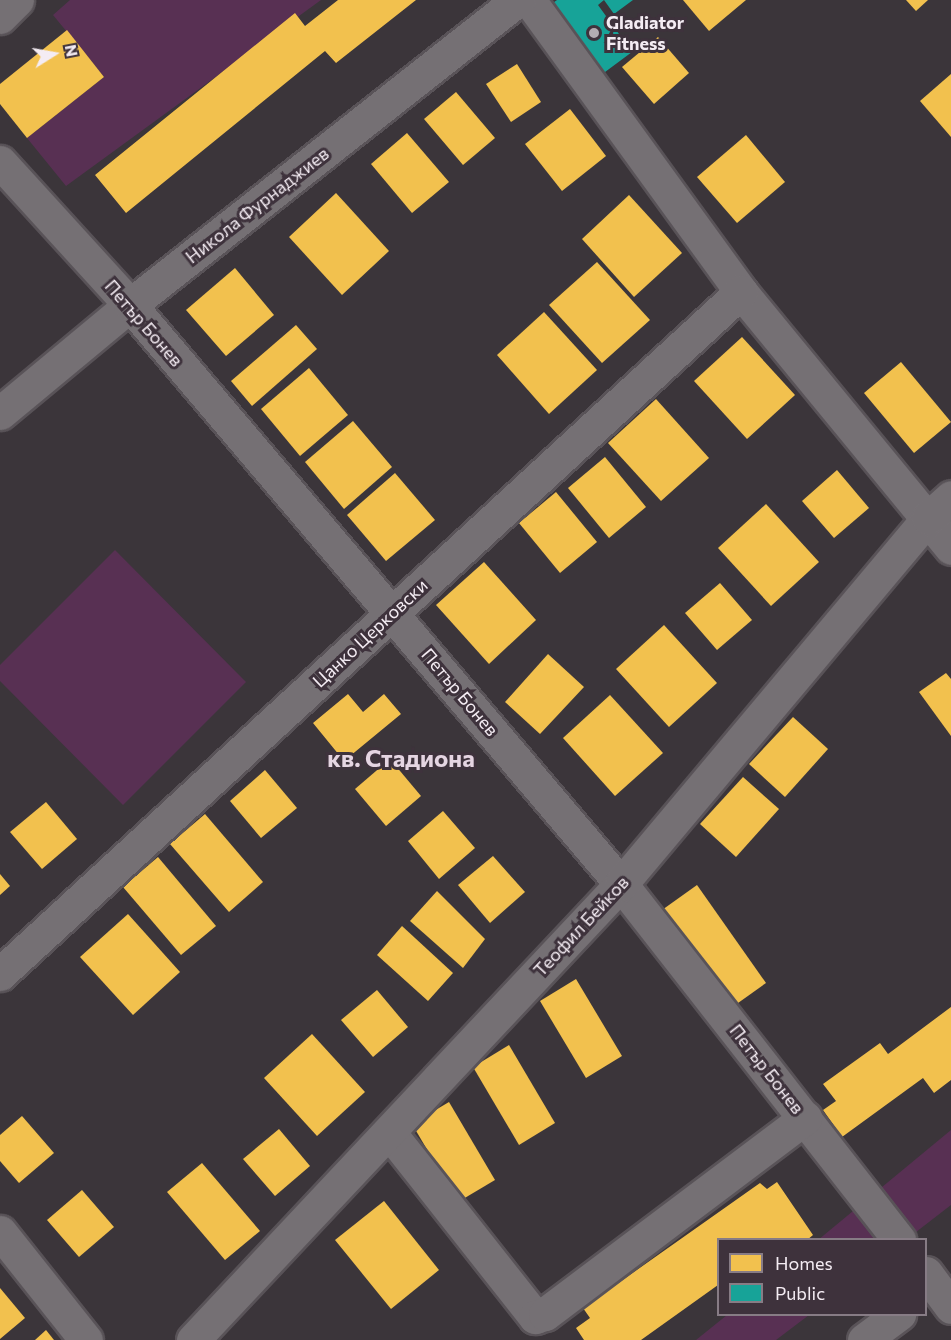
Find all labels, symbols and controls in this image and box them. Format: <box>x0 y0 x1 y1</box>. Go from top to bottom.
place label: Gladiator Fitness <box>606 12 684 54</box>
north arrow <box>24 24 84 84</box>
marker: Gladiator Fitness <box>587 26 601 40</box>
text: N <box>62 43 83 58</box>
street label: Никола Фурнаджиев <box>181 142 333 268</box>
street label: Петър Бонев <box>100 275 188 371</box>
street label: Цанко Церковски <box>308 574 432 692</box>
street label: Петър Бонев <box>417 644 503 740</box>
district label: кв. Стадиона <box>327 744 475 772</box>
street label: Теофил Бейков <box>529 871 633 981</box>
street label: Петър Бонев <box>725 1020 809 1118</box>
legend <box>717 1238 927 1316</box>
text: Homes <box>775 1252 833 1274</box>
text: Public <box>775 1282 825 1304</box>

